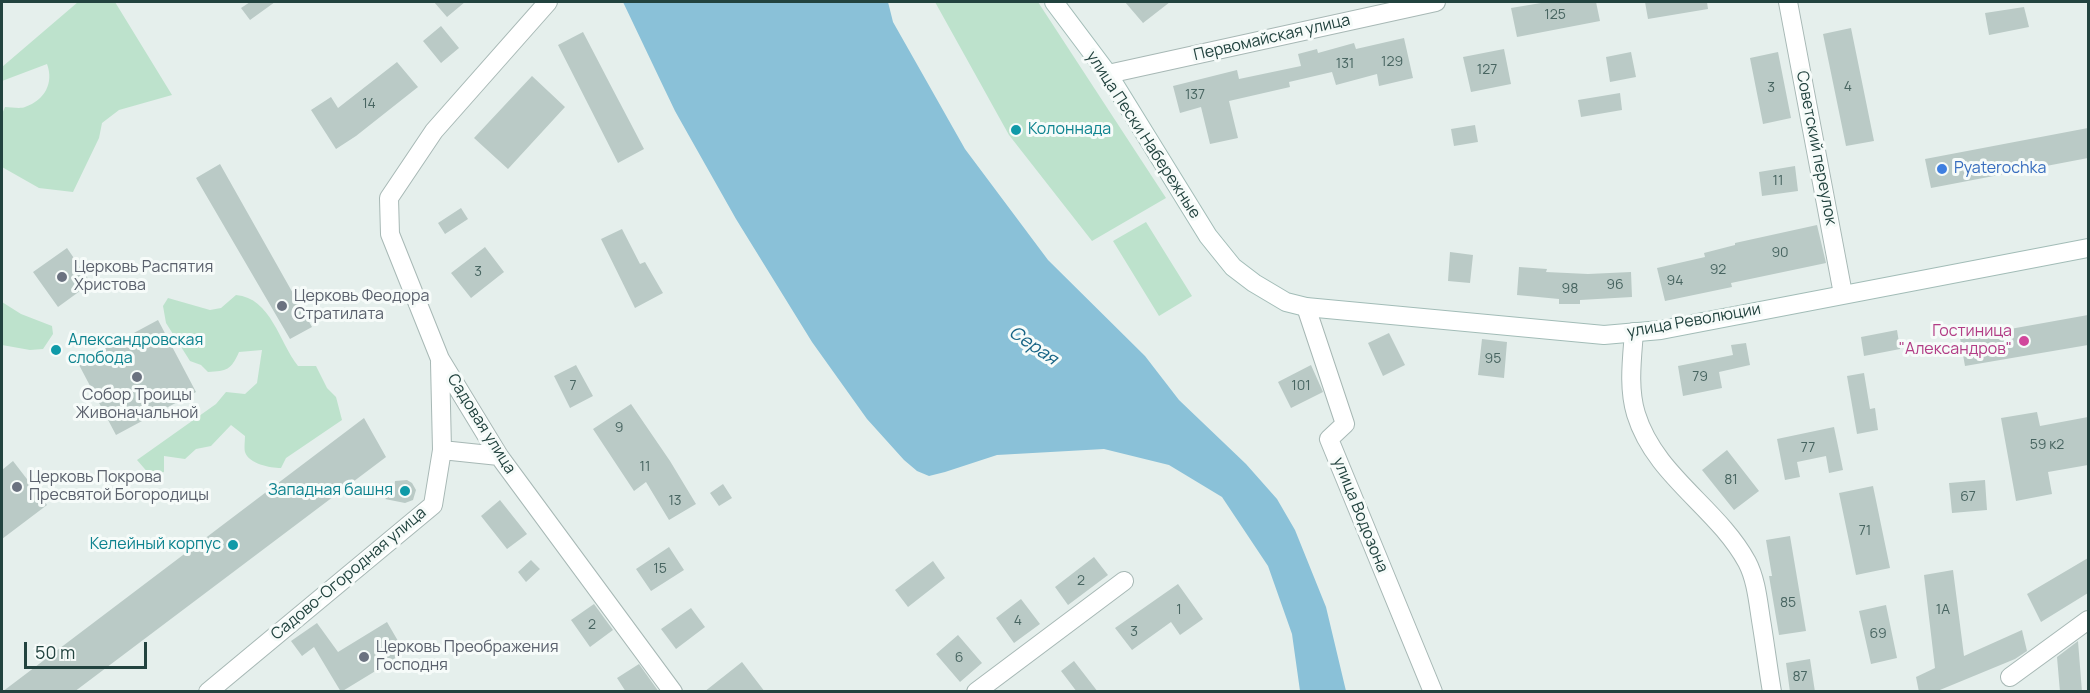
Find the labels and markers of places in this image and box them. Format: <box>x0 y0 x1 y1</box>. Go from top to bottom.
place label: Колоннада <box>1028 120 1111 140</box>
marker: Колоннада <box>1009 123 1023 137</box>
place label: Pyaterochka <box>1954 159 2046 179</box>
marker: Pyaterochka <box>1935 162 1949 176</box>
place label: Церковь Распятия Христова <box>74 258 213 296</box>
marker: Церковь Распятия Христова <box>55 270 69 284</box>
place label: Церковь Феодора Стратилата <box>294 287 429 325</box>
marker: Церковь Феодора Стратилата <box>275 299 289 313</box>
place label: Гостиница "Александров" <box>1899 322 2012 360</box>
place label: Александровская слобода <box>68 331 203 369</box>
marker: Гостиница "Александров" <box>2017 334 2031 348</box>
marker: Александровская слобода <box>49 343 63 357</box>
marker: Собор Троицы Живоначальной <box>130 370 144 384</box>
place label: Собор Троицы Живоначальной <box>76 386 198 424</box>
place label: Церковь Покрова Пресвятой Богородицы <box>29 468 209 506</box>
marker: Церковь Покрова Пресвятой Богородицы <box>10 480 24 494</box>
place label: Западная башня <box>268 481 393 501</box>
marker: Западная башня <box>398 484 412 498</box>
place label: Келейный корпус <box>90 535 221 555</box>
marker: Келейный корпус <box>226 538 240 552</box>
place label: Церковь Преображения Господня <box>376 638 558 676</box>
marker: Церковь Преображения Господня <box>357 650 371 664</box>

